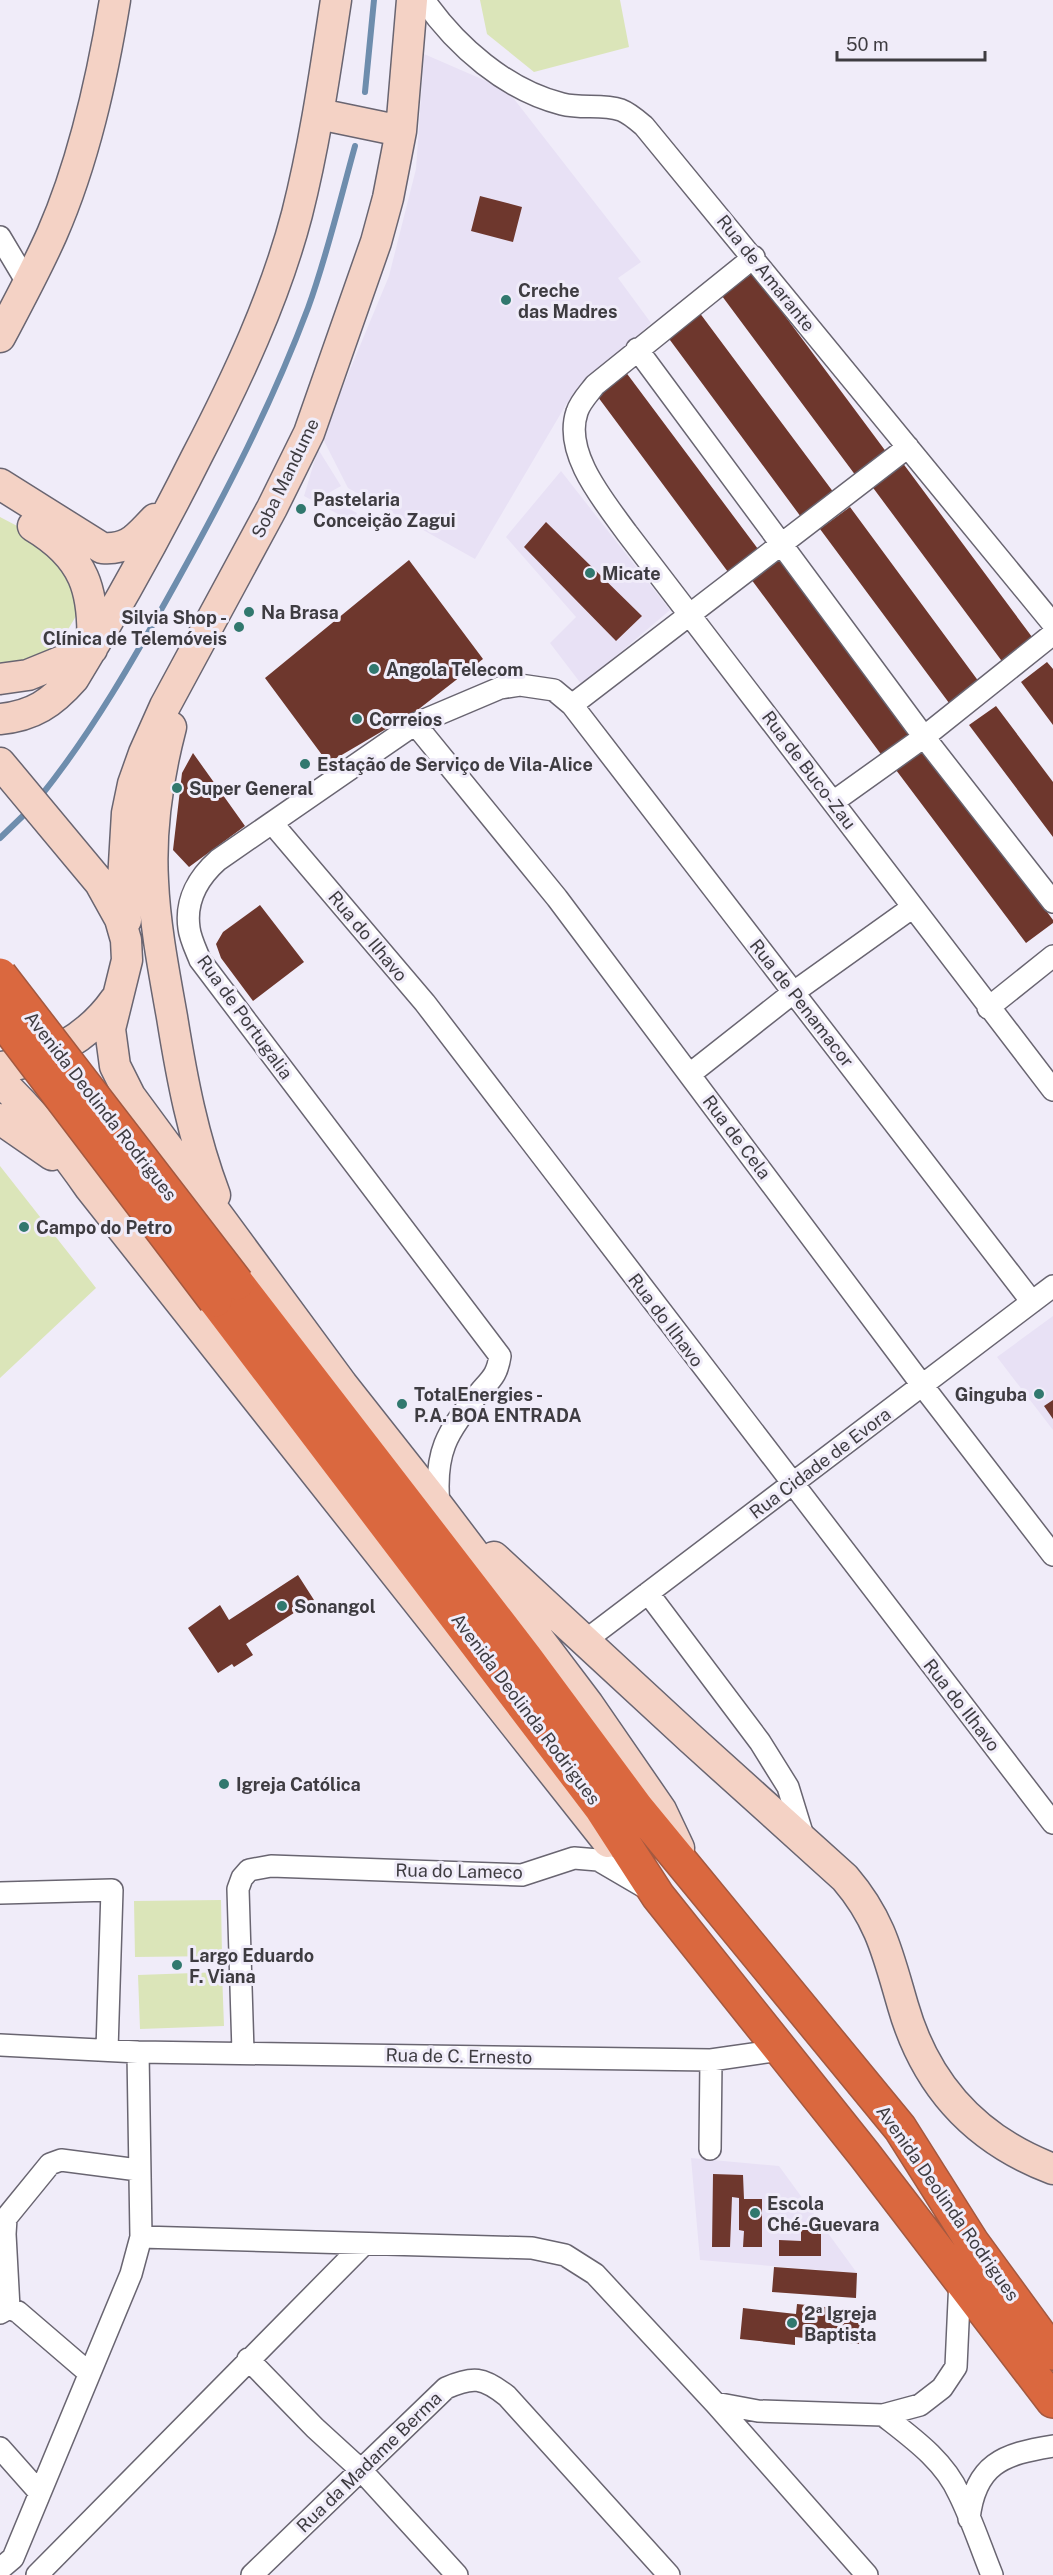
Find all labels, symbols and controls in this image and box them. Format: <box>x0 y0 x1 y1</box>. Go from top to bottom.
scale bar <box>837 24 986 62</box>
text: 50 m <box>846 34 889 55</box>
street label: Rua de Amarante <box>713 211 819 335</box>
place label: Creche das Madres <box>518 280 617 322</box>
marker: Creche das Madres <box>499 293 513 307</box>
street label: Soba Mandume <box>247 415 323 541</box>
place label: Pastelaria Conceição Zagui <box>313 489 456 531</box>
marker: Pastelaria Conceição Zagui <box>294 502 308 516</box>
place label: Micate <box>602 563 661 584</box>
marker: Micate <box>583 566 597 580</box>
place label: Na Brasa <box>261 602 339 623</box>
marker: Na Brasa <box>242 605 256 619</box>
place label: Silvia Shop - Clínica de Telemóveis <box>43 607 227 649</box>
marker: Silvia Shop - Clínica de Telemóveis <box>232 620 246 634</box>
place label: Angola Telecom <box>386 659 523 680</box>
marker: Angola Telecom <box>367 662 381 676</box>
street label: Rua de Buco-Zau <box>758 707 860 833</box>
place label: Correios <box>369 709 442 730</box>
marker: Correios <box>350 712 364 726</box>
place label: Estação de Serviço de Vila-Alice <box>317 754 593 775</box>
marker: Estação de Serviço de Vila-Alice <box>298 757 312 771</box>
place label: Super General <box>189 778 314 799</box>
marker: Super General <box>170 781 184 795</box>
street label: Rua do Ilhavo <box>324 887 412 985</box>
street label: Rua de Penamacor <box>746 935 858 1071</box>
street label: Rua de Portugalia <box>193 951 297 1083</box>
street label: Avenida Deolinda Rodrigues <box>21 1007 181 1205</box>
street label: Rua de Cela <box>699 1091 775 1183</box>
place label: Campo do Petro <box>36 1217 172 1238</box>
marker: Campo do Petro <box>17 1220 31 1234</box>
street label: Rua do Ilhavo <box>624 1269 708 1371</box>
place label: TotalEnergies - P.A. BOA ENTRADA <box>414 1384 582 1426</box>
place label: Ginguba <box>955 1384 1027 1405</box>
marker: Ginguba <box>1032 1387 1046 1401</box>
marker: TotalEnergies - P.A. BOA ENTRADA <box>395 1397 409 1411</box>
street label: Rua Cidade de Evora <box>745 1403 895 1523</box>
place label: Sonangol <box>294 1596 376 1617</box>
marker: Sonangol <box>275 1599 289 1613</box>
street label: Avenida Deolinda Rodrigues <box>447 1609 605 1809</box>
street label: Rua do Ilhavo <box>919 1655 1005 1755</box>
place label: Igreja Católica <box>236 1774 361 1795</box>
marker: Igreja Católica <box>217 1777 231 1791</box>
street label: Rua do Lameco <box>395 1859 523 1883</box>
place label: Largo Eduardo F. Viana <box>189 1945 314 1987</box>
marker: Largo Eduardo F. Viana <box>170 1958 184 1972</box>
street label: Rua de C. Ernesto <box>385 2044 533 2068</box>
street label: Avenida Deolinda Rodrigues <box>872 2101 1024 2305</box>
place label: Escola Ché-Guevara <box>767 2193 879 2235</box>
marker: Escola Ché-Guevara <box>748 2206 762 2220</box>
place label: 2ª Igreja Baptista <box>804 2303 877 2345</box>
marker: 2ª Igreja Baptista <box>785 2316 799 2330</box>
street label: Rua da Madame Berma <box>292 2387 446 2537</box>

